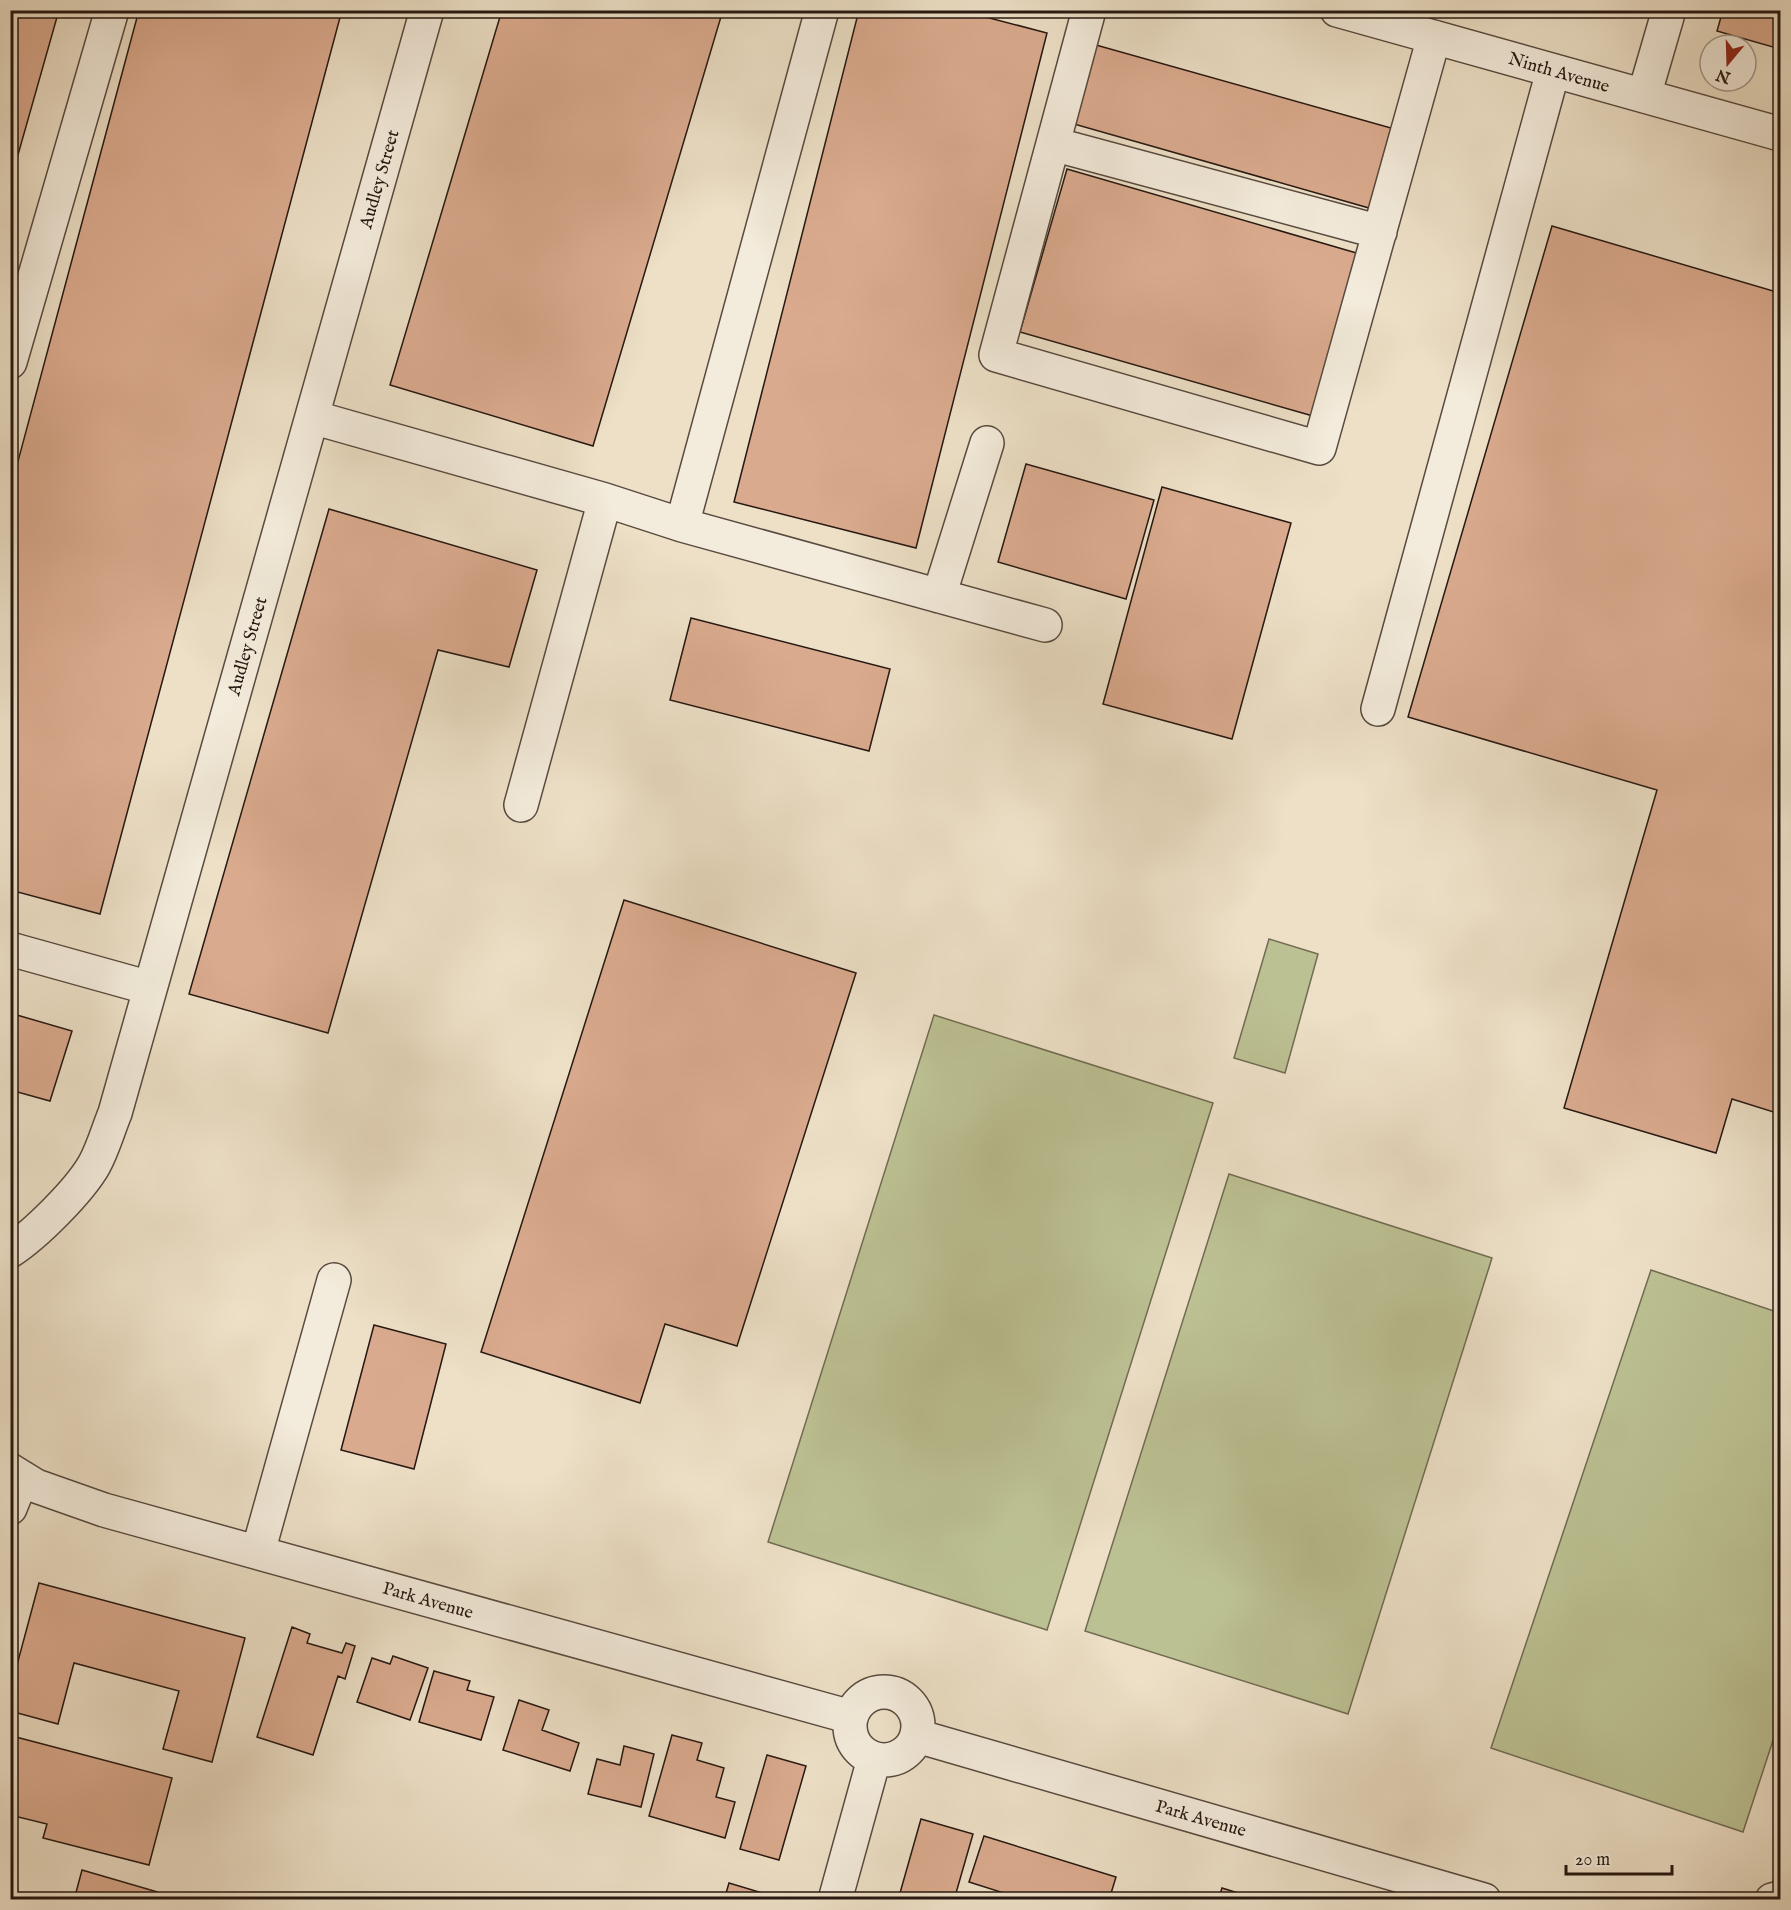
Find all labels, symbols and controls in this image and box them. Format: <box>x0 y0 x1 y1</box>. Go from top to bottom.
north arrow <box>1698 33 1758 93</box>
street label: Ninth Avenue <box>1505 48 1612 99</box>
text: N <box>1714 64 1735 87</box>
street label: Audley Street <box>355 127 406 232</box>
street label: Audley Street <box>223 594 274 699</box>
street label: Park Avenue <box>380 1578 476 1625</box>
street label: Park Avenue <box>1153 1796 1249 1843</box>
scale bar <box>1566 1838 1672 1876</box>
text: 20 m <box>1575 1849 1610 1872</box>

